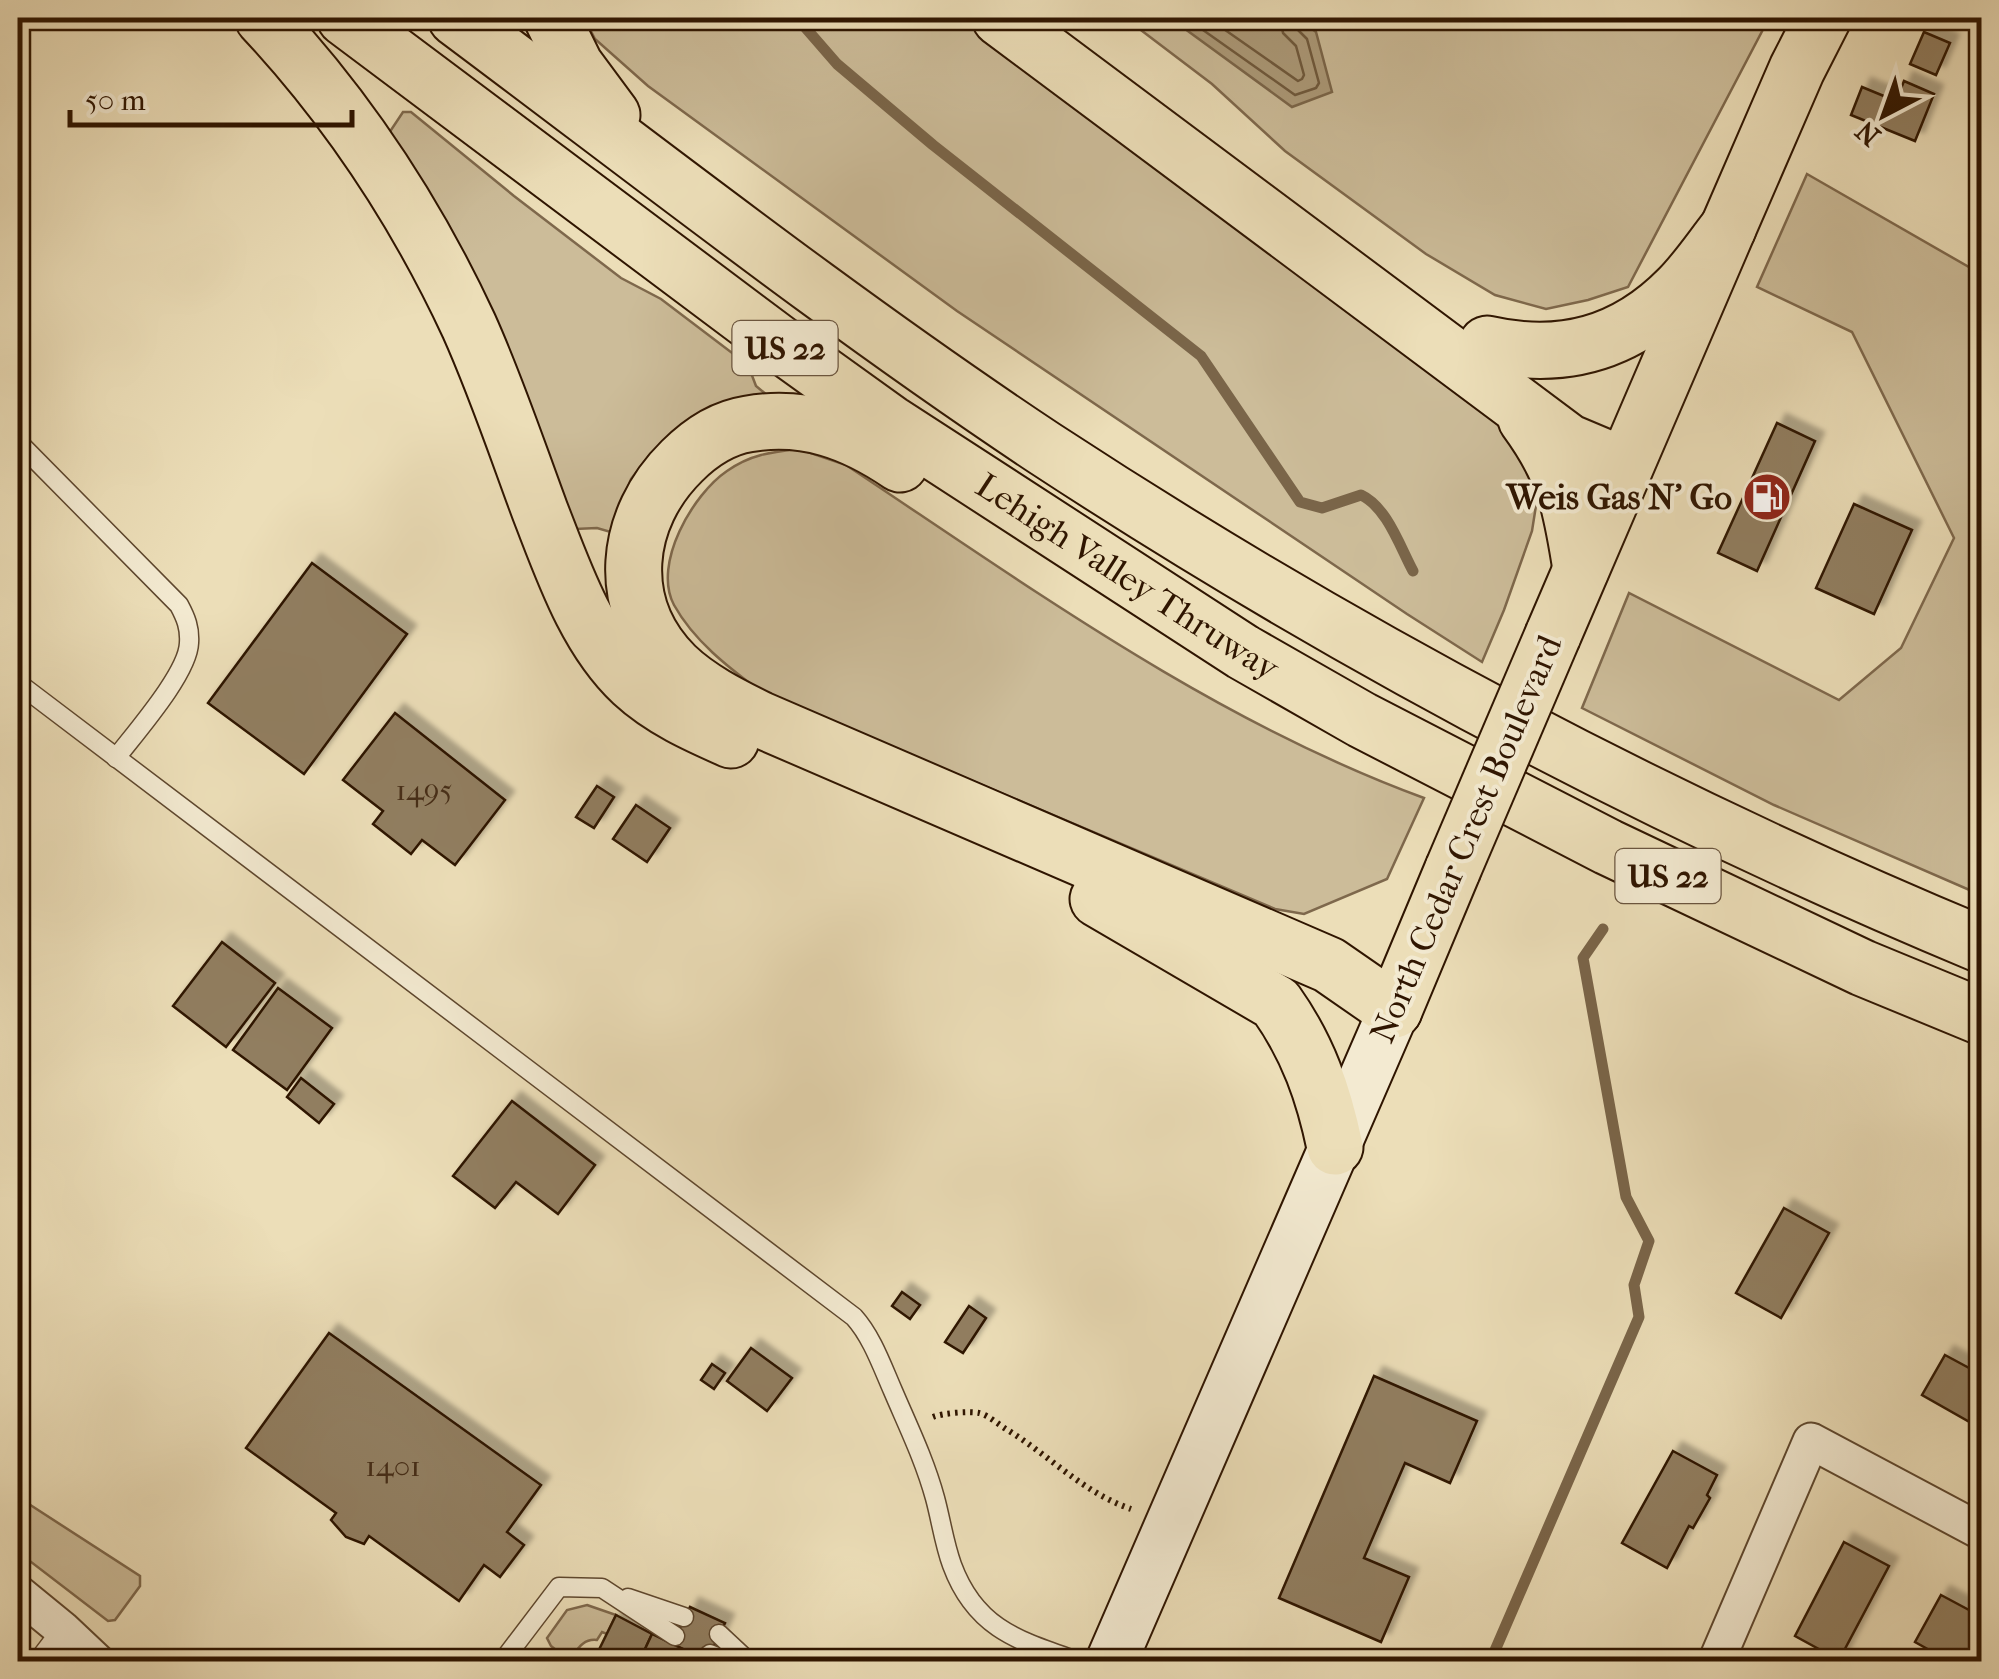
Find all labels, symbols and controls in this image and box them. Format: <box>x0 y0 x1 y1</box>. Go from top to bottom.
scale bar <box>70 65 352 127</box>
north arrow <box>1834 65 1934 165</box>
text: 50 m <box>85 83 146 118</box>
text: N <box>1849 114 1887 153</box>
road number: US 22 <box>732 321 838 375</box>
street label: Lehigh Valley Thruway <box>969 464 1287 689</box>
fuel station icon: Weis Gas N' Go <box>1741 471 1793 523</box>
place label: Weis Gas N' Go <box>1504 477 1732 518</box>
street label: North Cedar Crest Boulevard <box>1362 628 1571 1049</box>
house number: 1495 <box>395 773 453 808</box>
road number: US 22 <box>1616 849 1720 903</box>
house number: 1401 <box>365 1449 421 1484</box>

